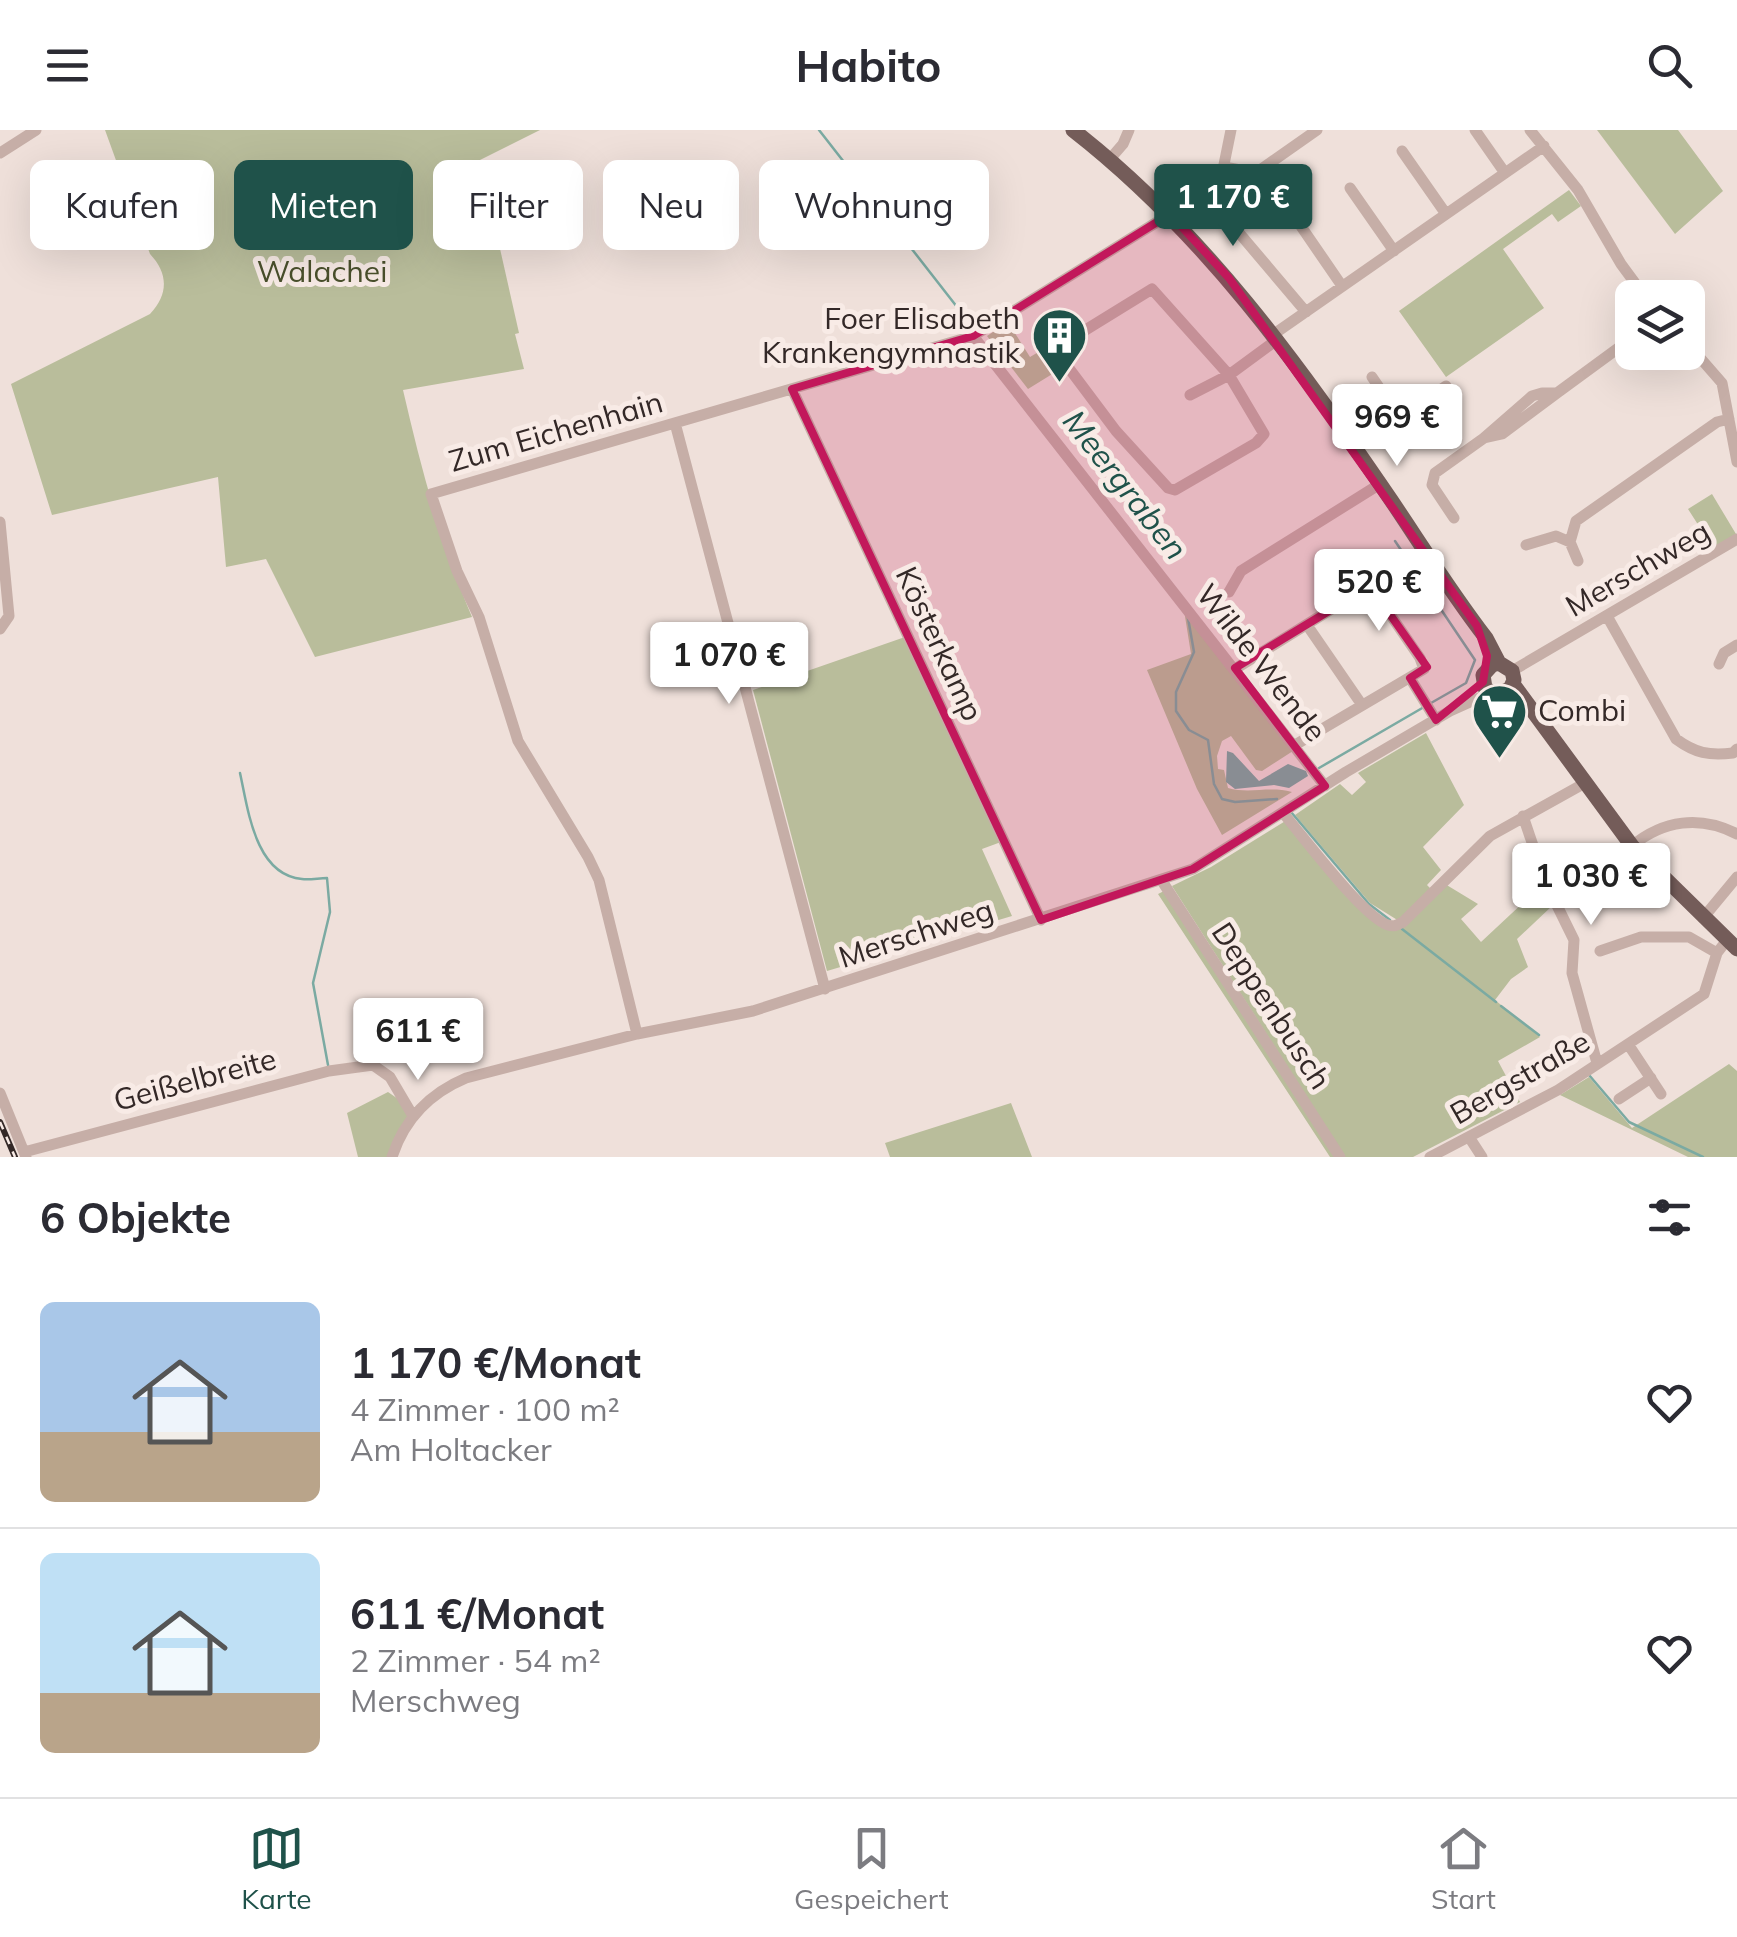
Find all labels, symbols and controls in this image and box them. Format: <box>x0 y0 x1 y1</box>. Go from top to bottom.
text: Habito <box>796 37 941 93</box>
icon: menu <box>40 38 95 93</box>
icon: search <box>1642 38 1697 93</box>
chip: Kaufen <box>30 160 214 250</box>
chip: Mieten <box>234 160 413 250</box>
chip: Filter <box>433 160 583 250</box>
chip: Neu <box>603 160 739 250</box>
chip: Wohnung <box>759 160 989 250</box>
pin: 1 170 € <box>1141 164 1325 249</box>
text: 1 170 € <box>1176 176 1290 216</box>
park label: Walachei <box>257 252 387 290</box>
map controls <box>1615 280 1705 370</box>
button: layers <box>1615 280 1705 370</box>
place label: Foer Elisabeth Krankengymnastik <box>762 299 1021 371</box>
building icon: Foer Elisabeth Krankengymnastik <box>1029 306 1089 385</box>
street label: Zum Eichenhain <box>445 382 667 480</box>
pin: 969 € <box>1327 384 1467 469</box>
text: 969 € <box>1354 396 1440 436</box>
water label: Meergraben <box>1055 402 1197 567</box>
street label: Merschweg <box>1559 512 1716 625</box>
pin: 520 € <box>1309 549 1449 634</box>
street label: Kösterkamp <box>888 560 992 727</box>
text: 520 € <box>1336 561 1422 601</box>
street label: Wilde Wende <box>1188 576 1335 749</box>
pin: 1 070 € <box>637 622 821 707</box>
text: 1 070 € <box>672 634 786 674</box>
supermarket icon: Combi <box>1469 681 1529 760</box>
place label: Combi <box>1538 691 1626 729</box>
pin: 1 030 € <box>1499 843 1683 928</box>
text: 1 030 € <box>1534 855 1648 895</box>
street label: Merschweg <box>834 890 998 976</box>
street label: Deppenbusch <box>1204 915 1340 1096</box>
pin: 611 € <box>348 998 488 1083</box>
text: 611 € <box>375 1010 461 1050</box>
street label: Bergstraße <box>1443 1022 1596 1132</box>
street label: Geißelbreite <box>109 1039 280 1119</box>
icon: filters <box>1642 1190 1697 1245</box>
text: 6 Objekte <box>40 1191 231 1244</box>
text: 1 170 €/Monat <box>350 1336 641 1389</box>
icon: home <box>120 1342 240 1462</box>
icon: heart <box>1642 1375 1697 1430</box>
text: 4 Zimmer · 100 m² <box>350 1389 620 1429</box>
text: Am Holtacker <box>350 1429 552 1469</box>
text: 611 €/Monat <box>350 1587 604 1640</box>
icon: home <box>120 1593 240 1713</box>
icon: heart <box>1642 1626 1697 1681</box>
text: 2 Zimmer · 54 m² <box>350 1640 601 1680</box>
text: Merschweg <box>350 1680 521 1720</box>
tab: Karte <box>241 1821 312 1916</box>
tab: Gespeichert <box>794 1821 949 1916</box>
tab: Start <box>1431 1821 1496 1916</box>

